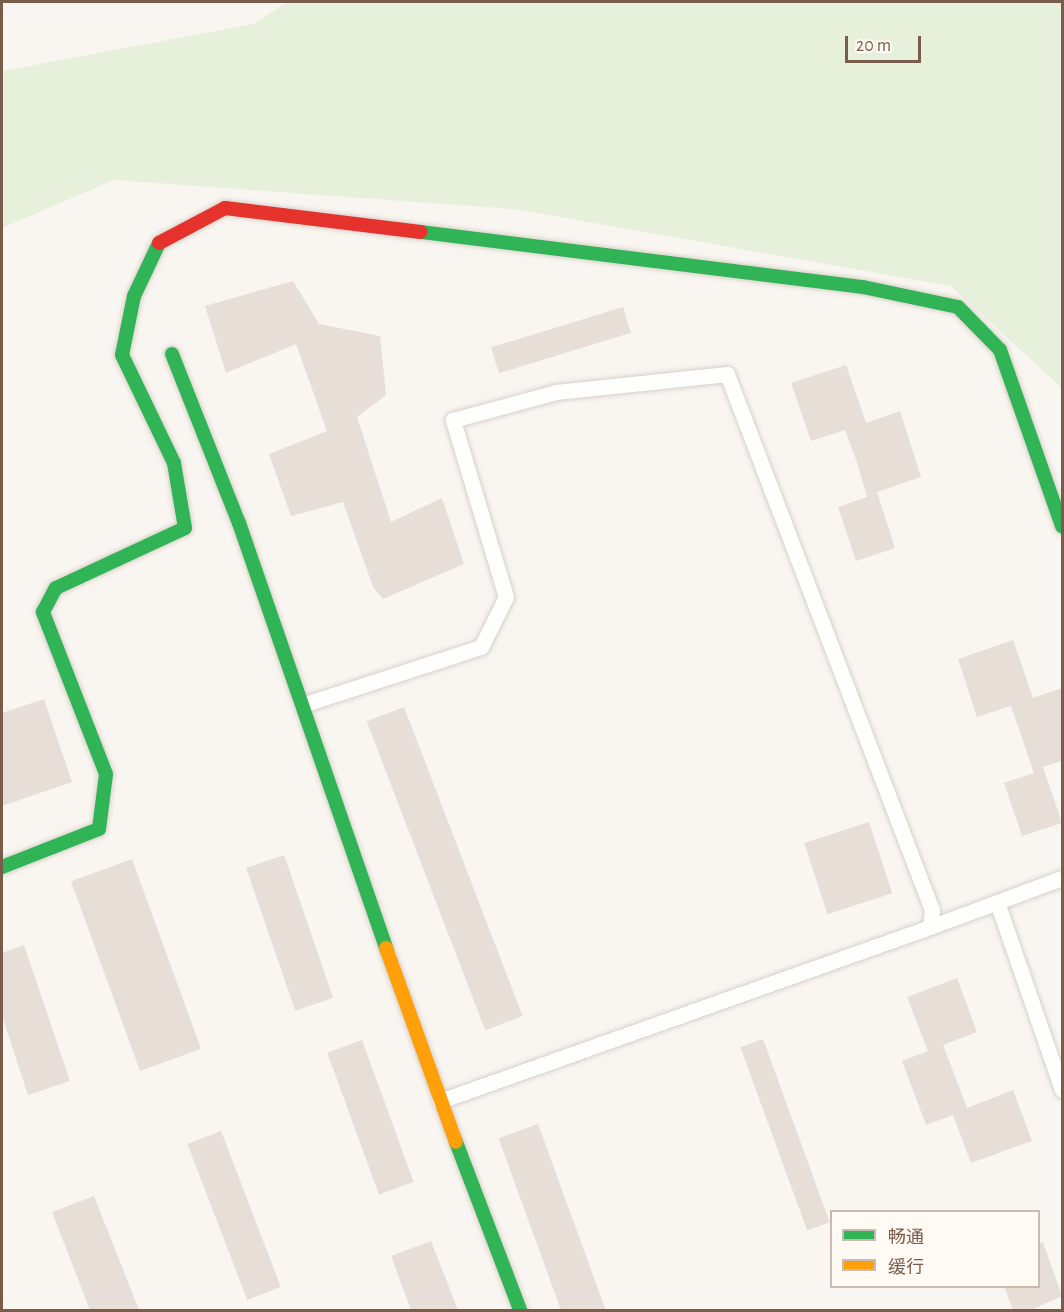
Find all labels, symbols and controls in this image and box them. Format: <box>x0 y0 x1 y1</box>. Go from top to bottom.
scale bar <box>848 24 924 62</box>
text: 20 m <box>856 37 891 55</box>
legend <box>830 1210 1040 1288</box>
text: 畅通 <box>888 1229 924 1247</box>
text: 缓行 <box>888 1259 924 1277</box>

